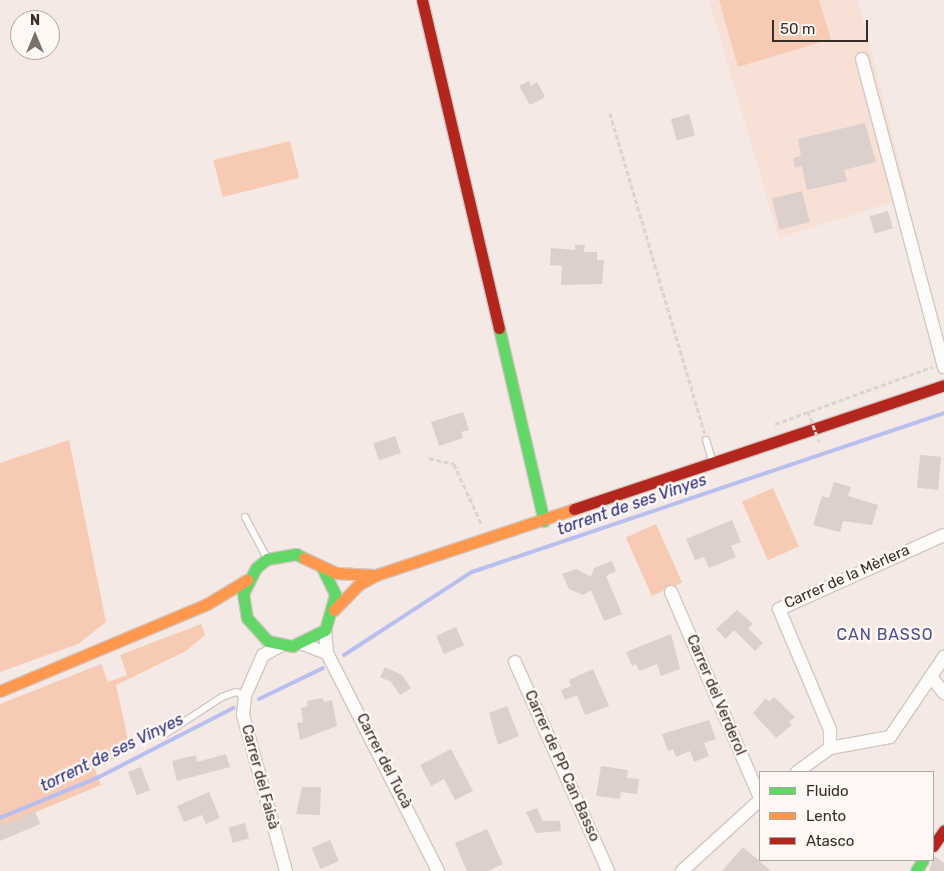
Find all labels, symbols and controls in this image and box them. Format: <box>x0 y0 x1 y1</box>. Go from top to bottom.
north arrow <box>10 10 60 60</box>
scale bar <box>774 10 870 42</box>
text: N <box>30 12 40 29</box>
text: 50 m <box>780 20 815 38</box>
water label: torrent de ses Vinyes <box>555 470 709 540</box>
street label: Carrer de la Mèrlera <box>781 541 913 613</box>
district label: CAN BASSO <box>835 625 935 645</box>
street label: Carrer del Verderol <box>682 632 750 758</box>
street label: Carrer de PP Can Basso <box>520 687 604 845</box>
water label: torrent de ses Vinyes <box>37 710 187 796</box>
street label: Carrer del Tucà <box>352 710 416 812</box>
street label: Carrer del Faisà <box>237 722 283 832</box>
legend <box>759 771 934 861</box>
text: Fluido <box>806 782 849 800</box>
text: Lento <box>806 807 846 825</box>
text: Atasco <box>806 832 854 850</box>

